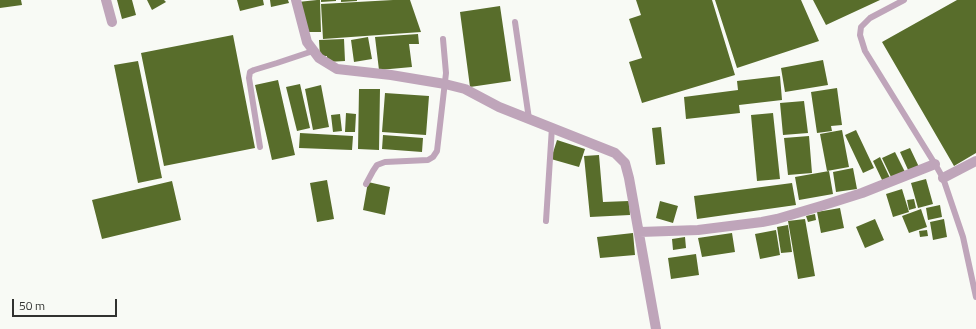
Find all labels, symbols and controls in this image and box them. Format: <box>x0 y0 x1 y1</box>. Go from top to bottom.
scale bar <box>14 291 119 317</box>
text: 50 m <box>19 296 45 315</box>

